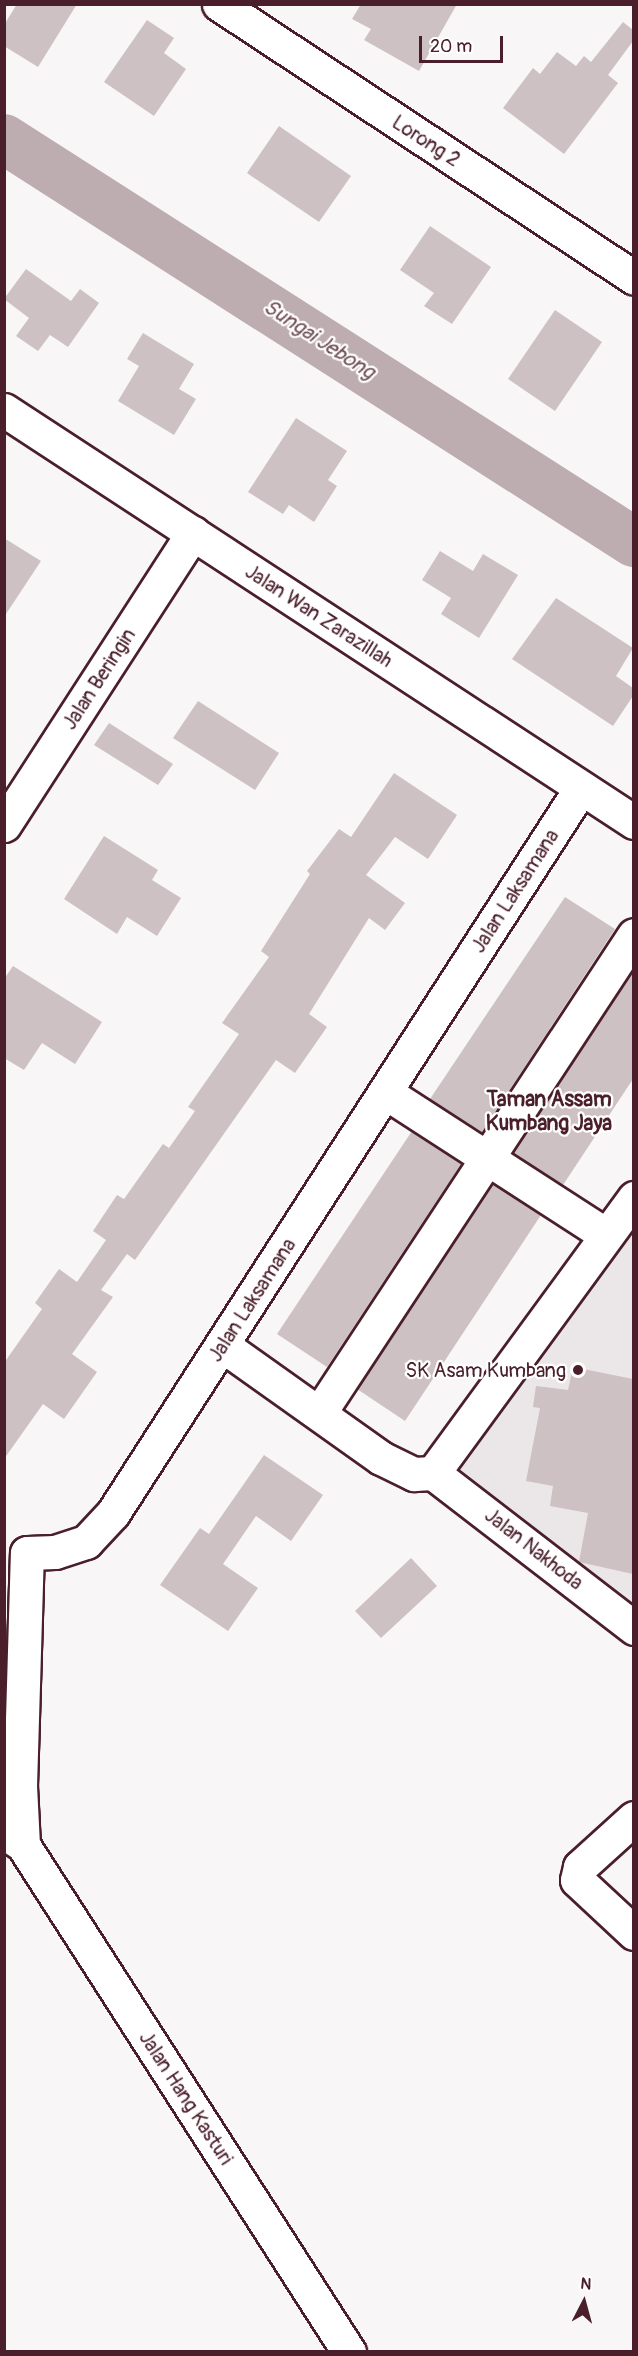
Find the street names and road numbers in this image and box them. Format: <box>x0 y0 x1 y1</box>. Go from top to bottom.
street label: Lorong 2 <box>388 110 464 172</box>
street label: Jalan Wan Zarazillah <box>241 559 397 673</box>
street label: Jalan Beringin <box>57 624 141 734</box>
street label: Jalan Laksamana <box>466 825 564 957</box>
street label: Jalan Laksamana <box>203 1234 301 1366</box>
street label: Jalan Nakhoda <box>480 1503 588 1595</box>
street label: Jalan Hang Kasturi <box>134 2027 238 2169</box>

